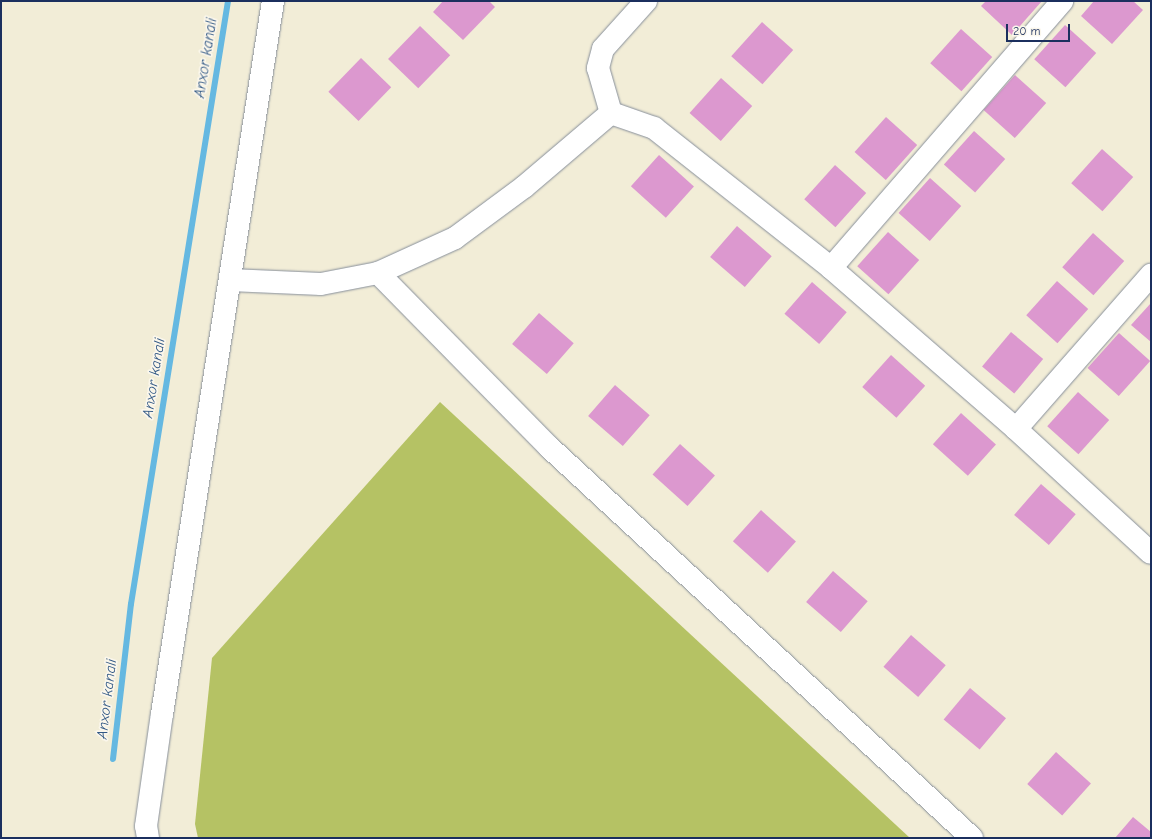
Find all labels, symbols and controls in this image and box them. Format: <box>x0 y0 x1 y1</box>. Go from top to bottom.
scale bar <box>1008 16 1072 42</box>
water label: Anxor kanali <box>191 17 221 99</box>
text: 20 m <box>1013 24 1041 38</box>
water label: Anxor kanali <box>139 337 169 419</box>
water label: Anxor kanali <box>93 658 121 740</box>

